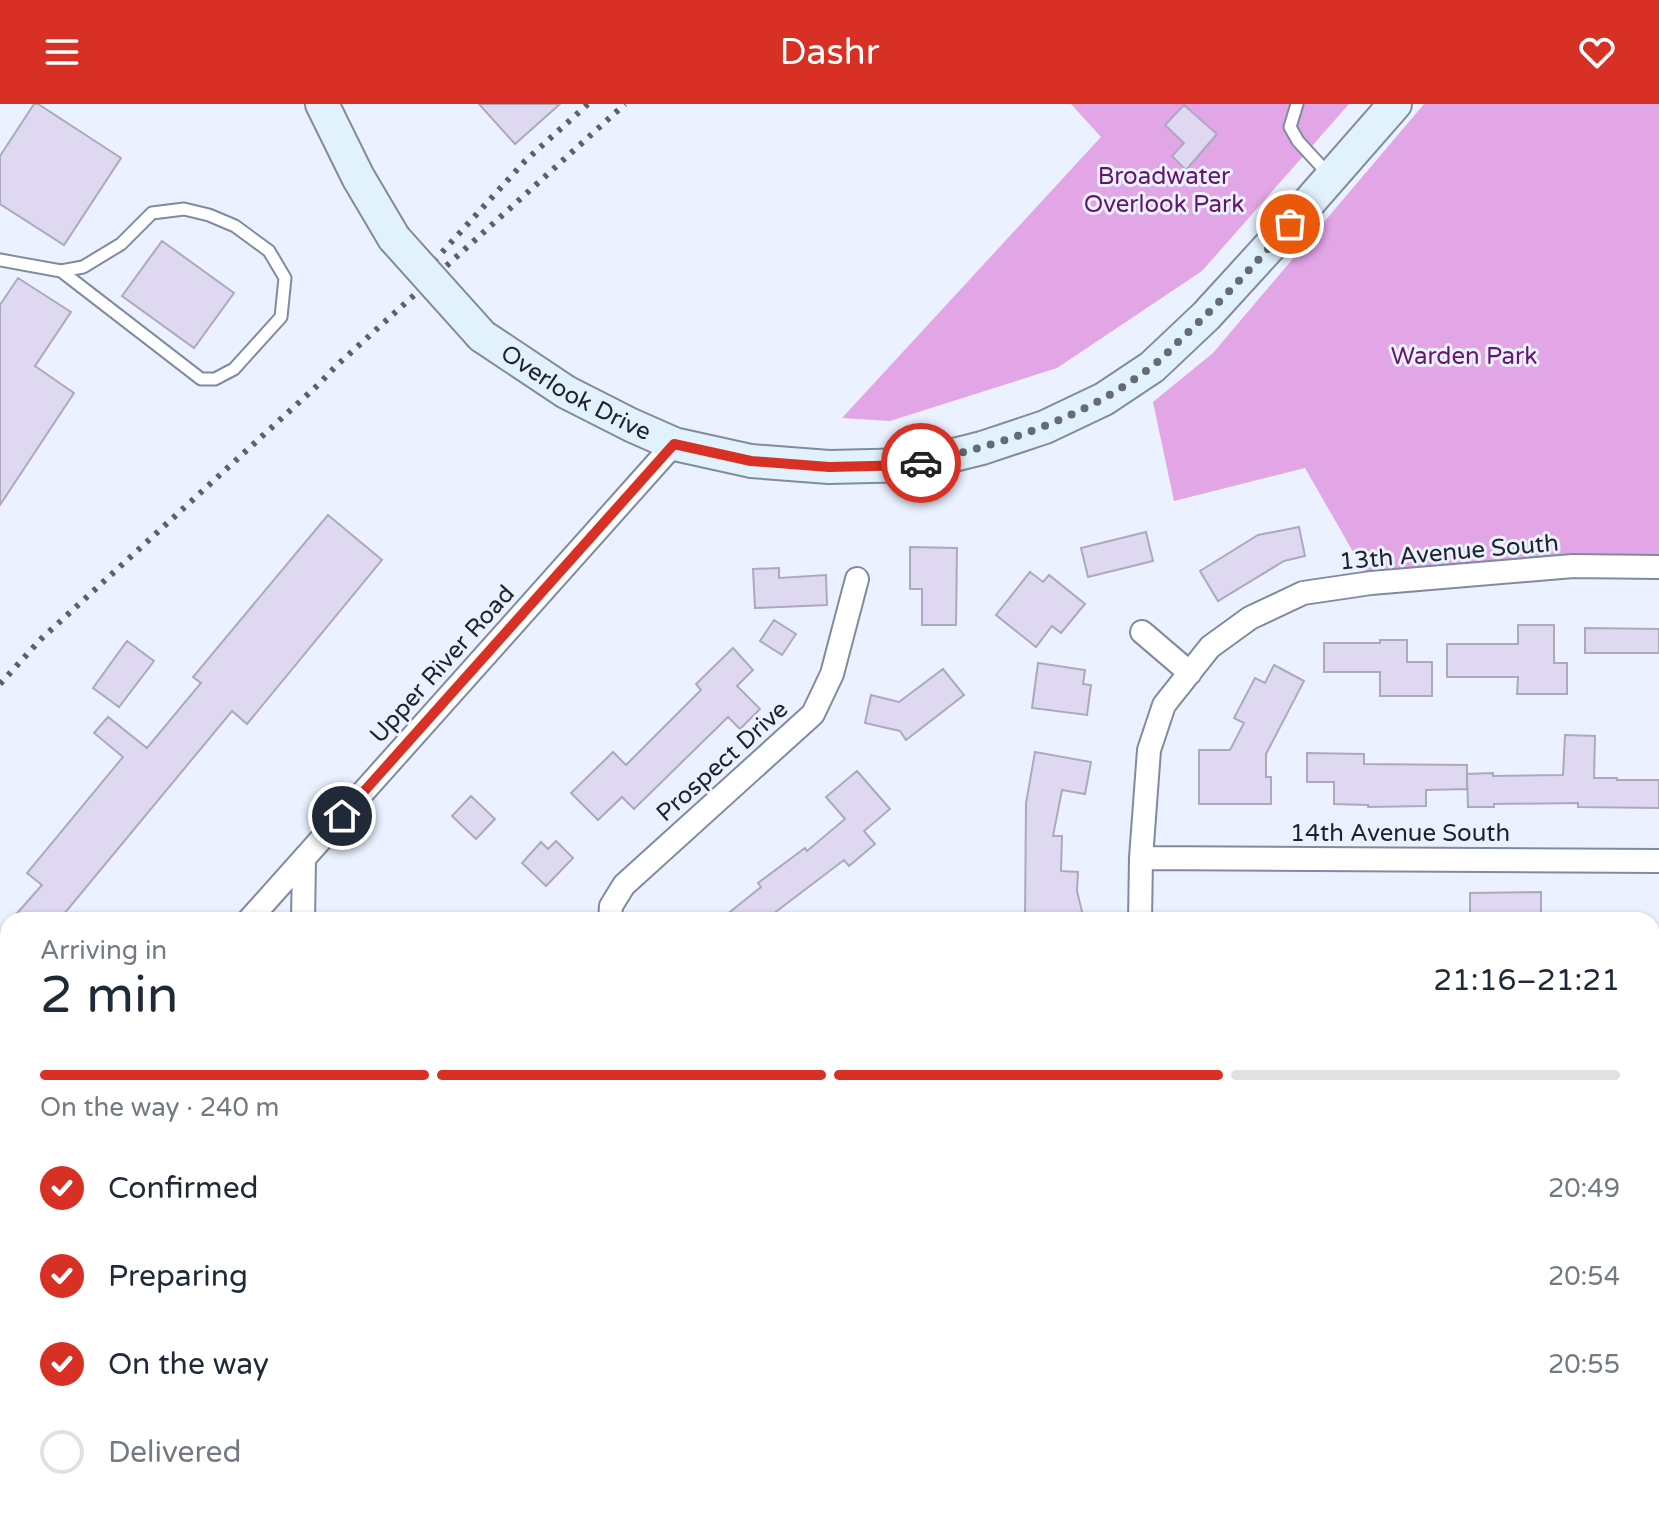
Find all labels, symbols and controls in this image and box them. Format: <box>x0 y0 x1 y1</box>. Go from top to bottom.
icon: menu <box>40 30 84 74</box>
icon: heart <box>1575 30 1619 74</box>
text: Dashr <box>780 31 879 74</box>
park label: Broadwater Overlook Park <box>1084 162 1244 219</box>
pin <box>1256 190 1324 258</box>
icon: bag <box>1268 202 1312 246</box>
street label: Overlook Drive <box>495 339 655 447</box>
park label: Warden Park <box>1391 342 1537 371</box>
courier <box>881 423 961 503</box>
icon: car <box>899 441 943 485</box>
street label: 13th Avenue South <box>1338 528 1560 577</box>
street label: Upper River Road <box>364 580 521 749</box>
street label: Prospect Drive <box>651 695 794 828</box>
pin <box>308 782 376 850</box>
icon: home <box>320 794 364 838</box>
street label: 14th Avenue South <box>1290 819 1510 848</box>
text: Arriving in <box>40 935 167 966</box>
text: 21:16–21:21 <box>1433 962 1620 999</box>
text: 2 min <box>40 964 179 1027</box>
text: On the way · 240 m <box>40 1092 279 1123</box>
icon: check <box>40 1166 84 1210</box>
text: Confirmed <box>108 1170 259 1207</box>
text: 20:49 <box>1548 1173 1620 1204</box>
icon: check <box>40 1254 84 1298</box>
text: Preparing <box>108 1258 248 1295</box>
text: 20:54 <box>1548 1261 1620 1292</box>
icon: check <box>40 1342 84 1386</box>
text: On the way <box>108 1346 269 1383</box>
text: 20:55 <box>1548 1349 1620 1380</box>
text: Delivered <box>108 1434 242 1471</box>

